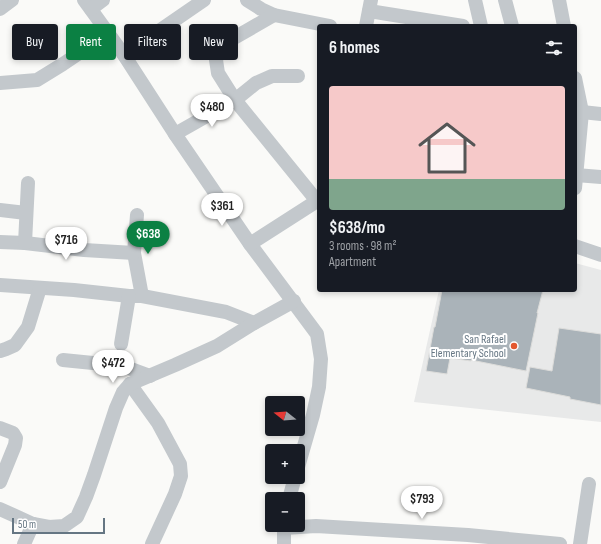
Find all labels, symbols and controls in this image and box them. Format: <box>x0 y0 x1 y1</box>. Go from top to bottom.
chip: Buy <box>12 24 58 60</box>
chip: Rent <box>66 24 116 60</box>
chip: Filters <box>124 24 181 60</box>
chip: New <box>189 24 238 60</box>
icon: filters <box>543 37 565 59</box>
text: 6 homes <box>329 38 380 58</box>
pin: $480 <box>188 94 236 128</box>
text: $480 <box>199 99 225 115</box>
icon: home <box>411 112 483 184</box>
pin: $361 <box>198 193 246 227</box>
text: $361 <box>210 198 234 214</box>
text: $638/mo <box>329 218 385 238</box>
pin: $638 <box>124 221 172 255</box>
text: $638 <box>136 226 160 242</box>
pin: $716 <box>42 227 90 261</box>
text: $716 <box>54 232 78 248</box>
text: 3 rooms · 98 m² <box>329 238 396 254</box>
text: Apartment <box>329 254 376 270</box>
place label: San Rafael Elementary School <box>431 332 506 361</box>
marker: San Rafael Elementary School <box>509 341 519 351</box>
pin: $472 <box>89 350 137 384</box>
text: $472 <box>101 355 125 371</box>
north arrow <box>265 396 305 436</box>
map controls <box>265 396 305 532</box>
button: + <box>265 444 305 484</box>
pin: $793 <box>398 486 446 520</box>
text: $793 <box>410 491 434 507</box>
button: − <box>265 492 305 532</box>
scale bar <box>12 516 105 535</box>
text: 50 m <box>18 518 36 531</box>

